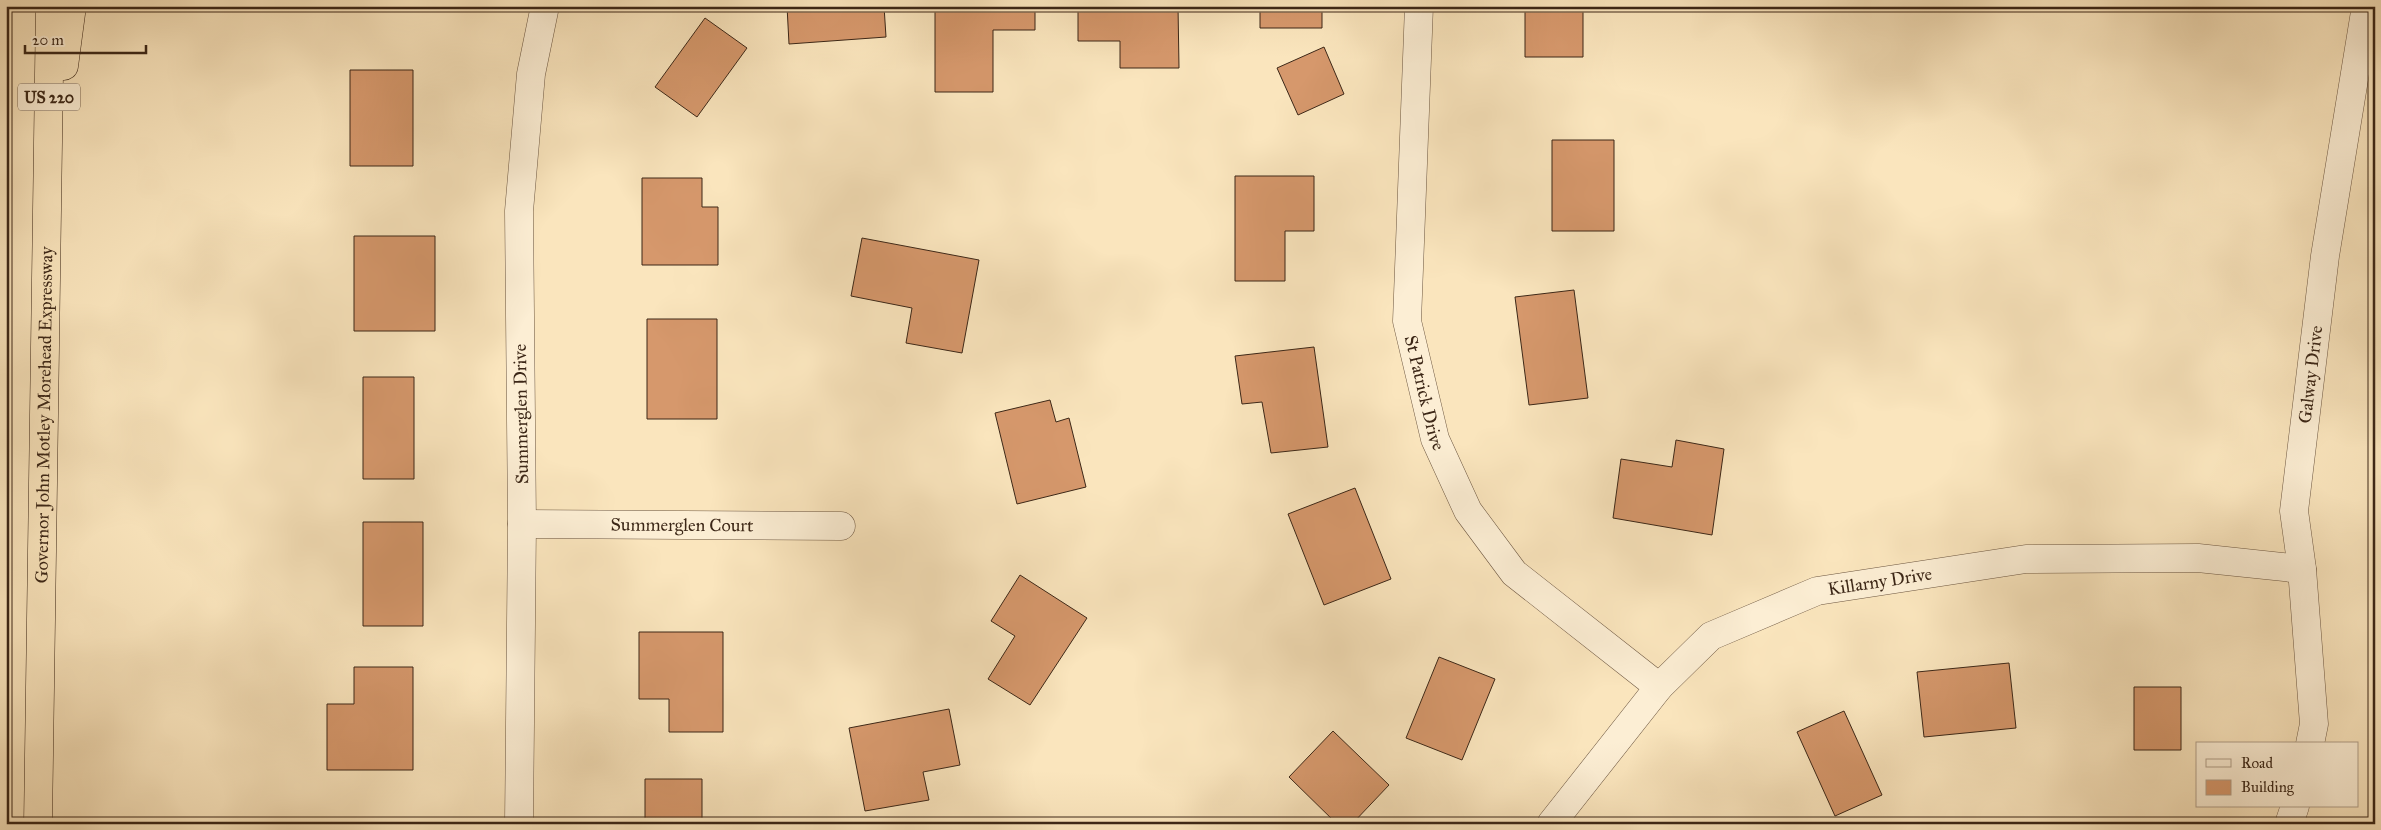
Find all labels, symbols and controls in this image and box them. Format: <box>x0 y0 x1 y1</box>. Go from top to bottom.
scale bar <box>25 22 146 54</box>
text: 20 m <box>32 31 64 49</box>
road number: US 220 <box>18 84 80 110</box>
street label: Governor John Motley Morehead Expressway <box>31 246 57 584</box>
street label: Galway Drive <box>2294 324 2327 425</box>
street label: St Patrick Drive <box>1400 333 1450 454</box>
street label: Summerglen Drive <box>509 344 534 484</box>
street label: Summerglen Court <box>610 514 754 537</box>
street label: Killarny Drive <box>1826 563 1933 600</box>
legend <box>2196 742 2358 808</box>
text: Road <box>2241 754 2273 772</box>
text: Building <box>2241 778 2295 796</box>

